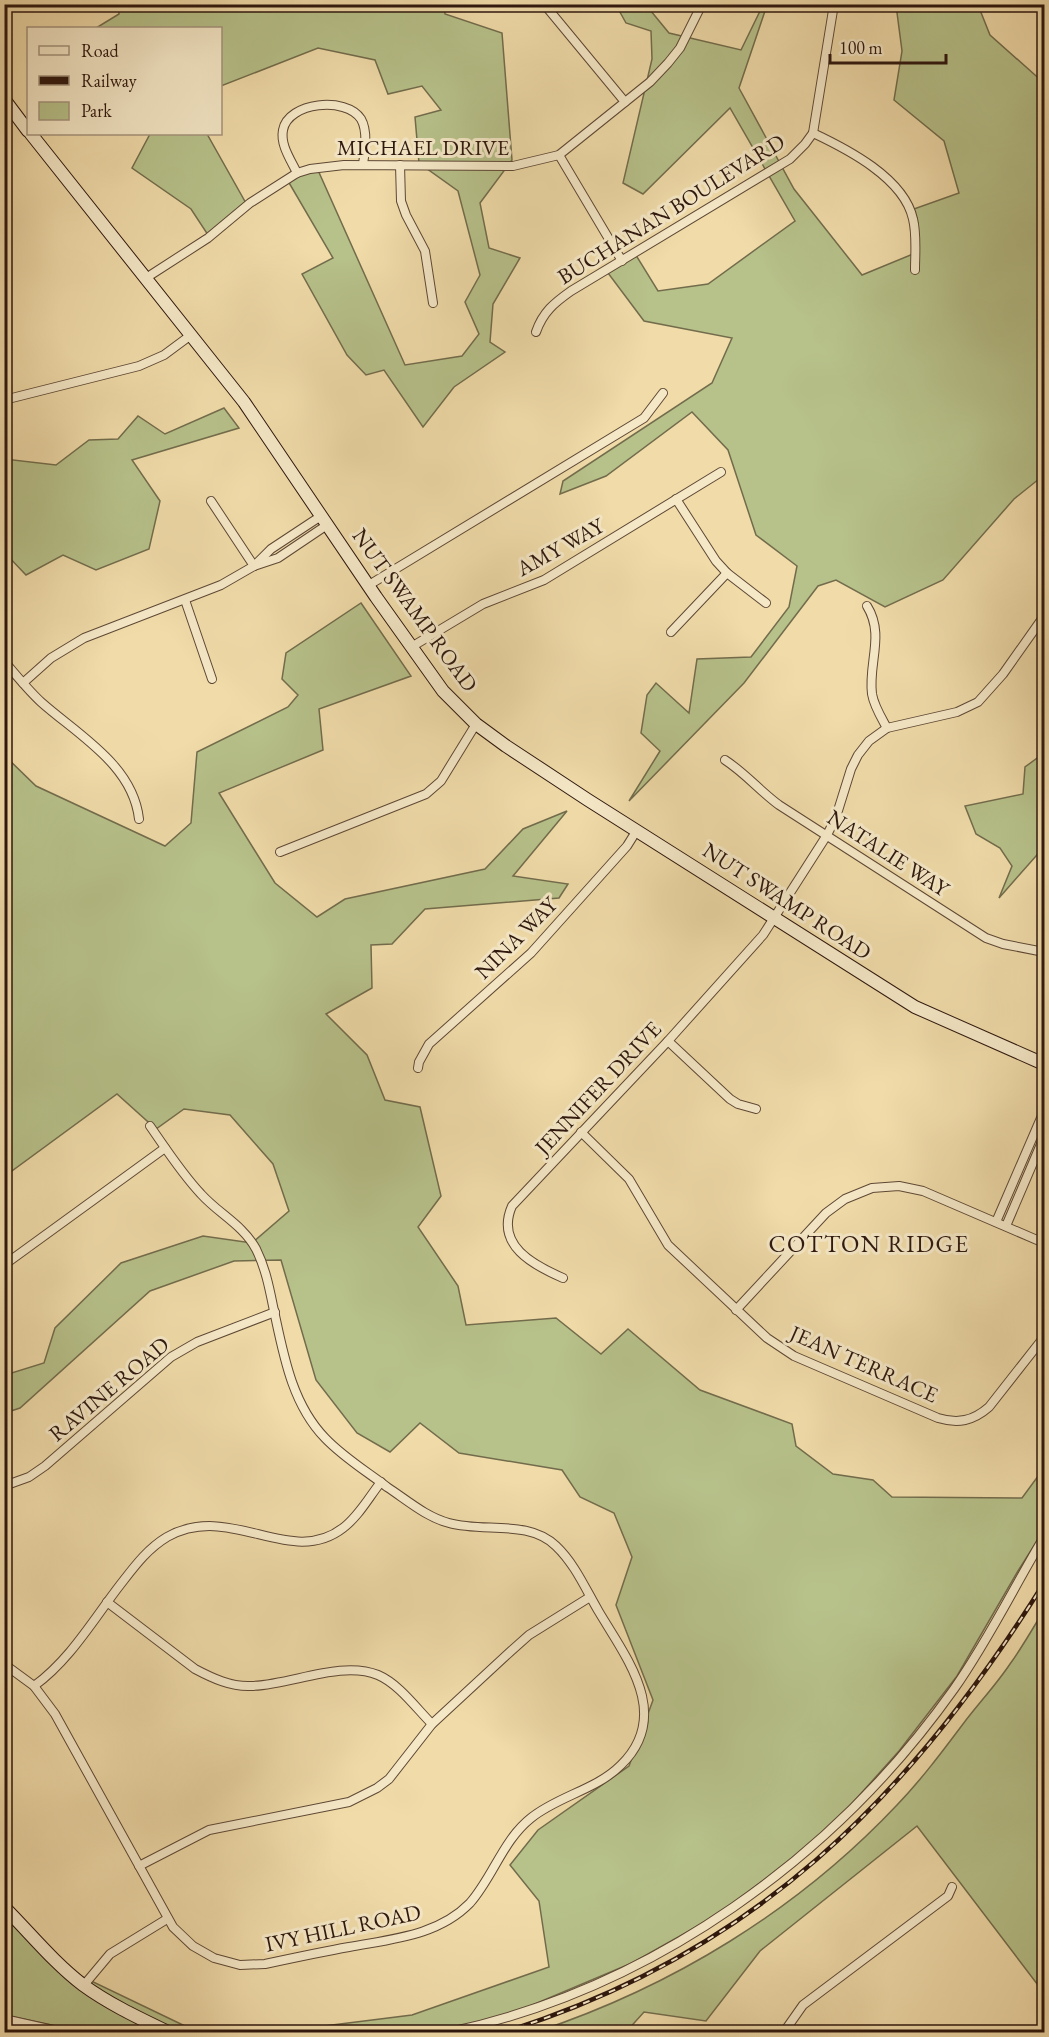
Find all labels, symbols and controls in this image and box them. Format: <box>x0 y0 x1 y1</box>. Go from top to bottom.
legend <box>27 27 222 135</box>
scale bar <box>830 27 946 65</box>
text: 100 m <box>839 36 883 59</box>
text: Road <box>81 39 120 62</box>
text: Railway <box>81 69 137 92</box>
text: Park <box>81 99 112 122</box>
street label: BUCHANAN BOULEVARD <box>552 127 790 291</box>
street label: MICHAEL DRIVE <box>337 133 509 162</box>
street label: AMY WAY <box>510 510 610 583</box>
street label: NUT SWAMP ROAD <box>346 522 484 698</box>
street label: NATALIE WAY <box>822 803 955 904</box>
street label: NUT SWAMP ROAD <box>697 836 877 966</box>
street label: NINA WAY <box>468 890 564 986</box>
street label: JENNIFER DRIVE <box>527 1015 668 1163</box>
district label: COTTON RIDGE <box>768 1228 970 1259</box>
street label: JEAN TERRACE <box>784 1318 942 1410</box>
street label: RAVINE ROAD <box>43 1330 175 1448</box>
street label: IVY HILL ROAD <box>263 1897 423 1959</box>

